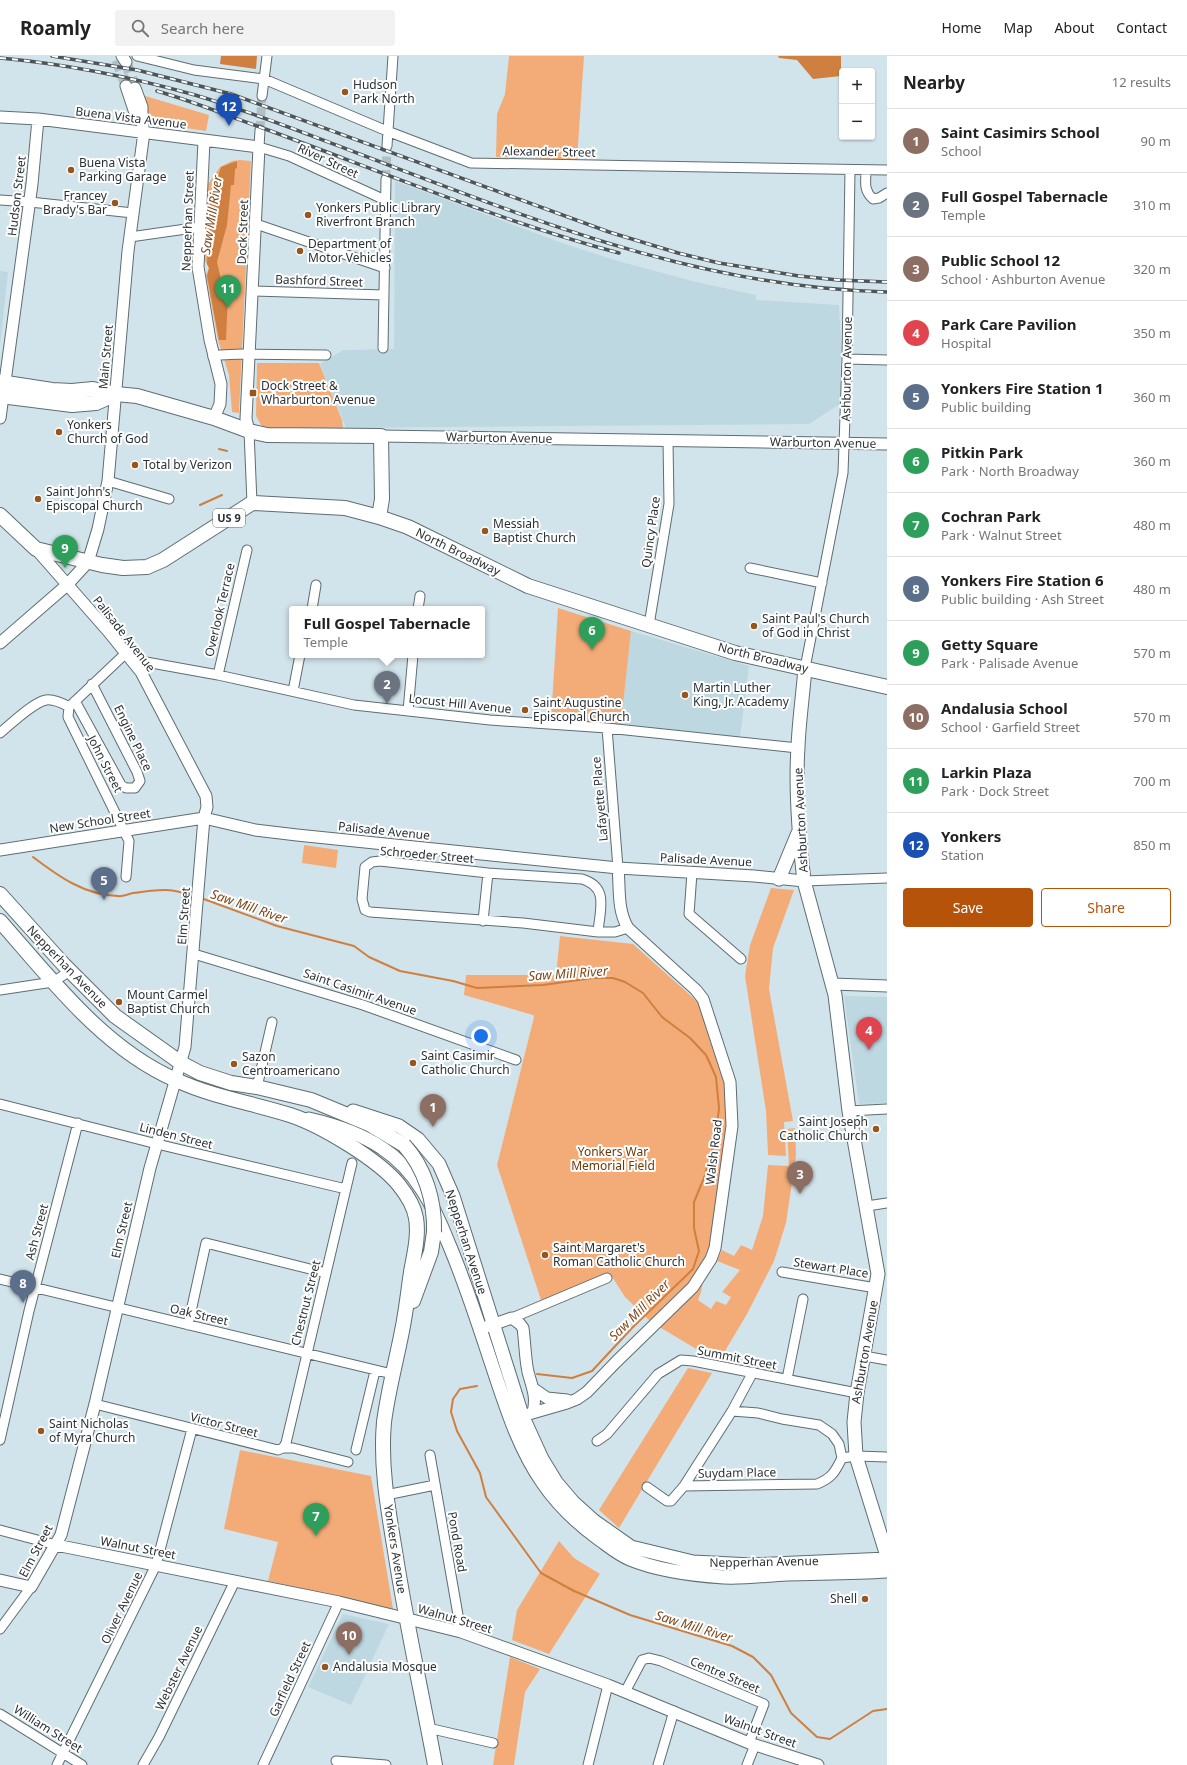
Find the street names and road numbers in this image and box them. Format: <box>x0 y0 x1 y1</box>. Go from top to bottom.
street label: Buena Vista Avenue <box>75 102 188 133</box>
street label: River Street <box>295 139 362 182</box>
street label: Alexander Street <box>502 142 597 161</box>
street label: Hudson Street <box>3 154 30 237</box>
street label: Nepperhan Street <box>177 170 198 272</box>
street label: Dock Street <box>233 199 252 265</box>
street label: Bashford Street <box>275 270 364 291</box>
street label: Ashburton Avenue <box>837 316 856 422</box>
street label: Main Street <box>94 323 117 390</box>
street label: Warburton Avenue <box>446 428 553 447</box>
street label: Warburton Avenue <box>770 433 877 452</box>
street label: Quincy Place <box>637 495 664 569</box>
road number: US 9 <box>213 509 245 527</box>
street label: North Broadway <box>413 524 504 580</box>
street label: Overlook Terrace <box>200 561 239 659</box>
street label: Palisade Avenue <box>89 592 160 675</box>
street label: North Broadway <box>716 638 811 677</box>
street label: Locust Hill Avenue <box>408 690 513 717</box>
street label: Engine Place <box>110 702 157 774</box>
street label: John Street <box>83 731 127 796</box>
street label: Lafayette Place <box>587 756 612 842</box>
street label: Ashburton Avenue <box>789 767 812 873</box>
street label: New School Street <box>48 804 152 837</box>
street label: Palisade Avenue <box>337 817 431 844</box>
street label: Schroeder Street <box>379 842 475 867</box>
street label: Palisade Avenue <box>660 849 753 870</box>
street label: Elm Street <box>173 886 194 945</box>
street label: Nepperhan Avenue <box>23 921 112 1012</box>
street label: Saint Casimir Avenue <box>301 964 419 1019</box>
street label: Linden Street <box>138 1118 215 1153</box>
street label: Walsh Road <box>701 1118 726 1186</box>
street label: Nepperhan Avenue <box>442 1187 491 1297</box>
street label: Elm Street <box>107 1199 136 1260</box>
street label: Ash Street <box>21 1201 52 1262</box>
street label: Stewart Place <box>792 1253 870 1282</box>
street label: Chestnut Street <box>287 1258 325 1347</box>
street label: Ashburton Avenue <box>847 1299 882 1405</box>
street label: Oak Street <box>168 1300 230 1330</box>
street label: Summit Street <box>696 1341 779 1374</box>
street label: Victor Street <box>188 1408 260 1441</box>
street label: Suydam Place <box>698 1463 776 1482</box>
street label: Yonkers Avenue <box>380 1503 411 1595</box>
street label: Pond Road <box>444 1510 471 1574</box>
street label: Elm Street <box>15 1521 57 1580</box>
street label: Walnut Street <box>99 1532 178 1563</box>
street label: Nepperhan Avenue <box>709 1552 819 1571</box>
street label: Oliver Avenue <box>97 1569 147 1647</box>
street label: Walnut Street <box>416 1600 495 1637</box>
street label: Webster Avenue <box>151 1622 206 1713</box>
street label: Garfield Street <box>265 1638 315 1719</box>
street label: Centre Street <box>688 1652 763 1697</box>
street label: William Street <box>11 1701 86 1757</box>
street label: Walnut Street <box>721 1709 800 1752</box>

